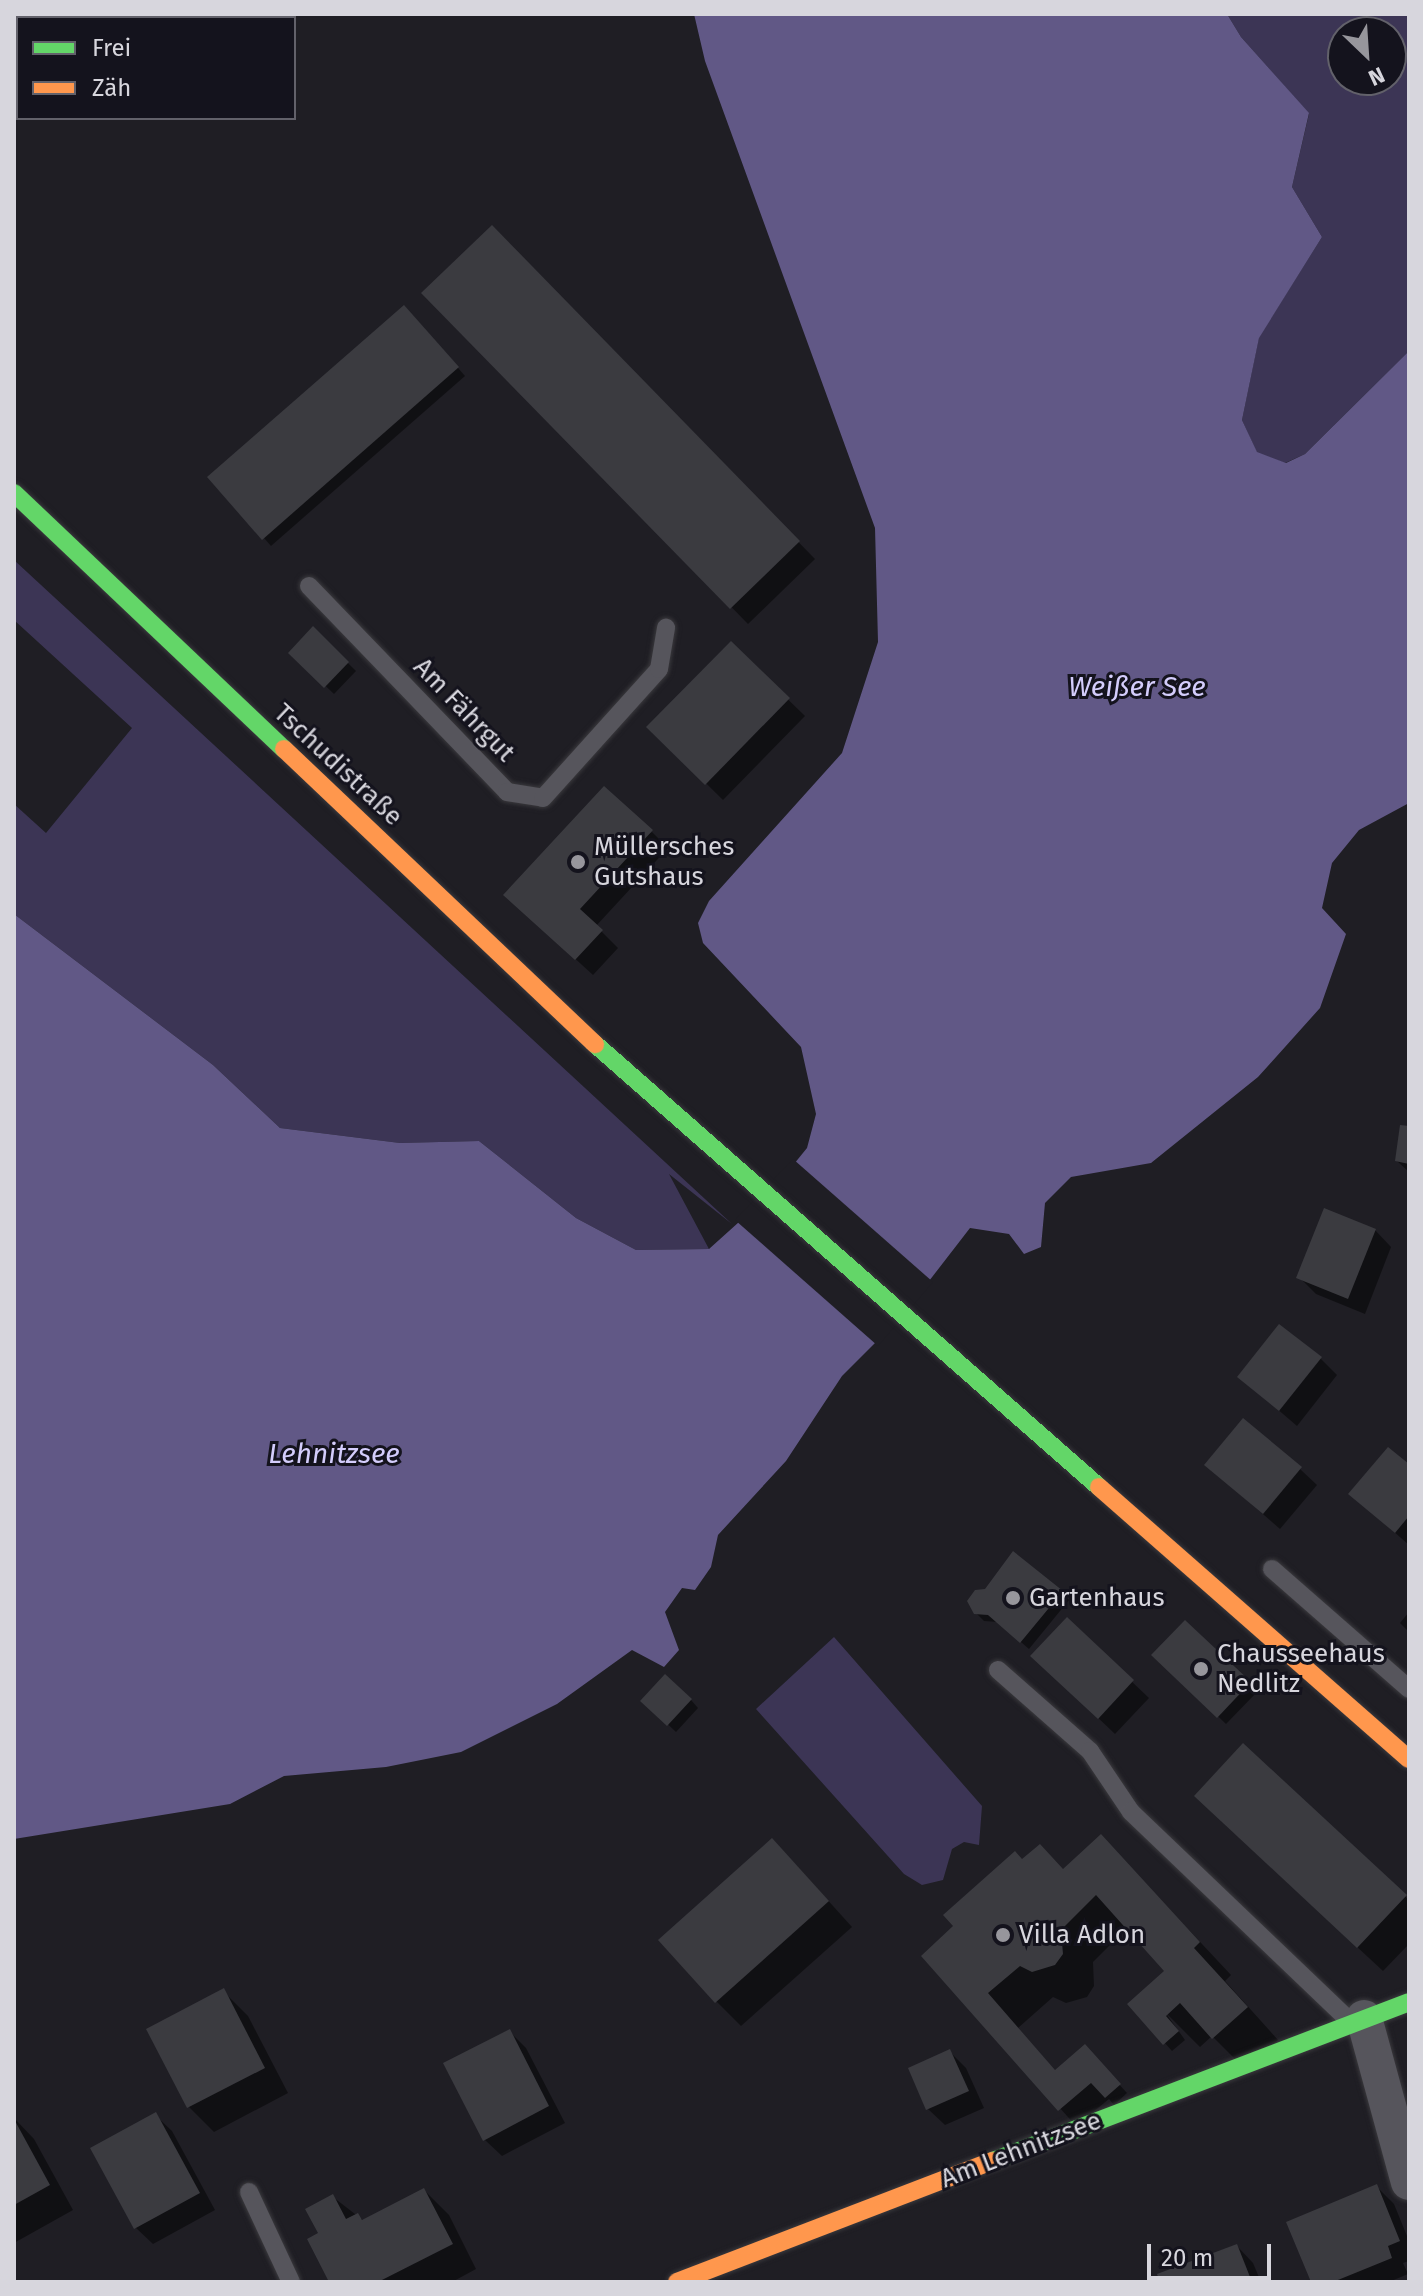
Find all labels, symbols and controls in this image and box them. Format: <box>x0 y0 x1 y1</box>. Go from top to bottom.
legend <box>16 16 296 120</box>
north arrow <box>1327 16 1407 96</box>
text: Frei <box>92 34 131 62</box>
text: N <box>1364 61 1389 92</box>
text: Zäh <box>92 74 131 102</box>
street label: Am Fährgut <box>407 652 521 768</box>
water label: Weißer See <box>1068 670 1206 704</box>
street label: Tschudistraße <box>267 698 409 832</box>
place label: Müllersches Gutshaus <box>594 831 734 892</box>
marker: Müllersches Gutshaus <box>569 853 587 871</box>
water label: Lehnitzsee <box>268 1437 400 1471</box>
place label: Gartenhaus <box>1029 1582 1165 1614</box>
marker: Gartenhaus <box>1004 1589 1022 1607</box>
place label: Chausseehaus Nedlitz <box>1217 1638 1385 1700</box>
marker: Chausseehaus Nedlitz <box>1192 1660 1210 1678</box>
place label: Villa Adlon <box>1019 1919 1145 1951</box>
marker: Villa Adlon <box>994 1926 1012 1944</box>
street label: Am Lehnitzsee <box>936 2105 1106 2195</box>
scale bar <box>1151 2228 1275 2278</box>
text: 20 m <box>1161 2244 1213 2272</box>

